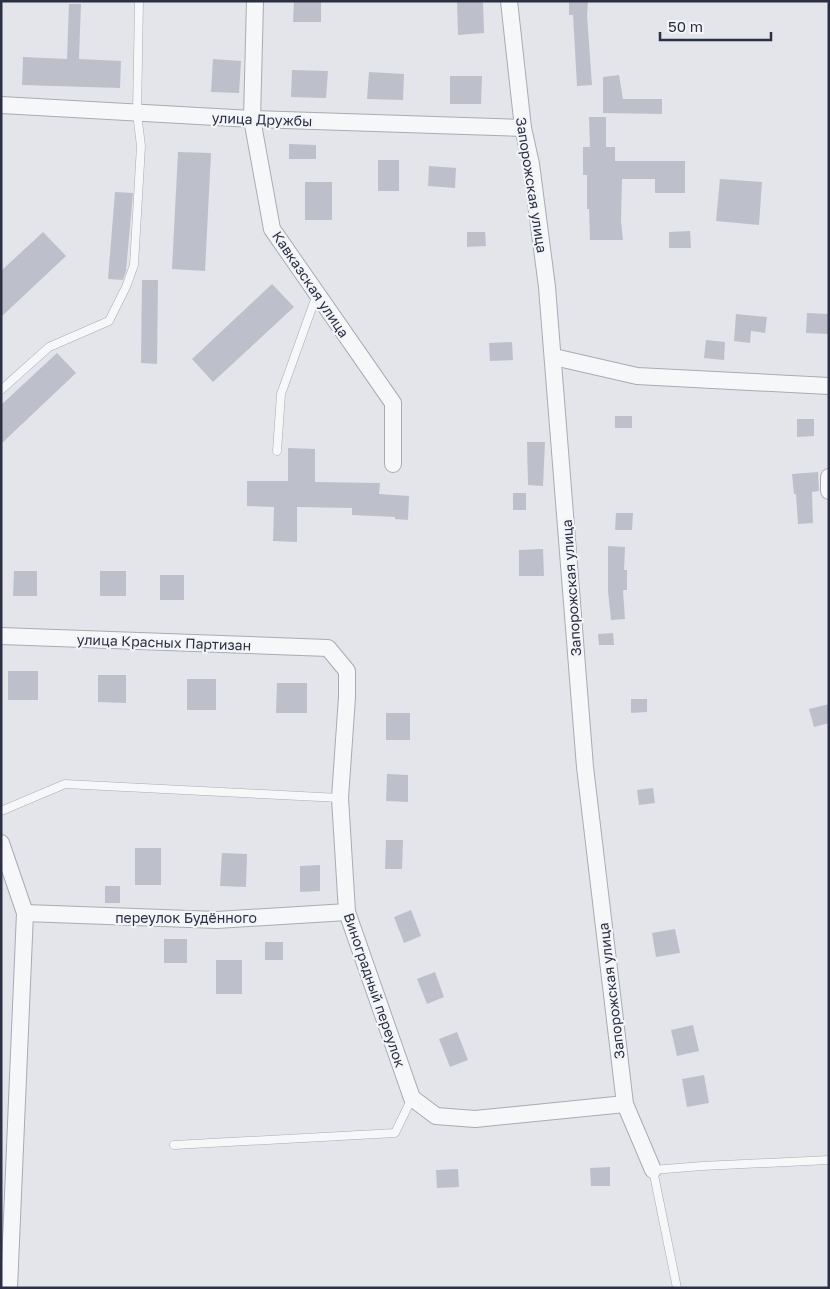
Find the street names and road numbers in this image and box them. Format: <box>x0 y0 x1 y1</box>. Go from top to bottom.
street label: улица Дружбы <box>211 109 313 129</box>
street label: Запорожская улица <box>513 116 551 254</box>
street label: Кавказская улица <box>269 228 353 340</box>
street label: Запорожская улица <box>558 519 584 657</box>
street label: улица Красных Партизан <box>76 630 252 654</box>
street label: переулок Будённого <box>115 909 257 926</box>
street label: Виноградный переулок <box>341 911 409 1069</box>
street label: Запорожская улица <box>594 922 628 1060</box>

